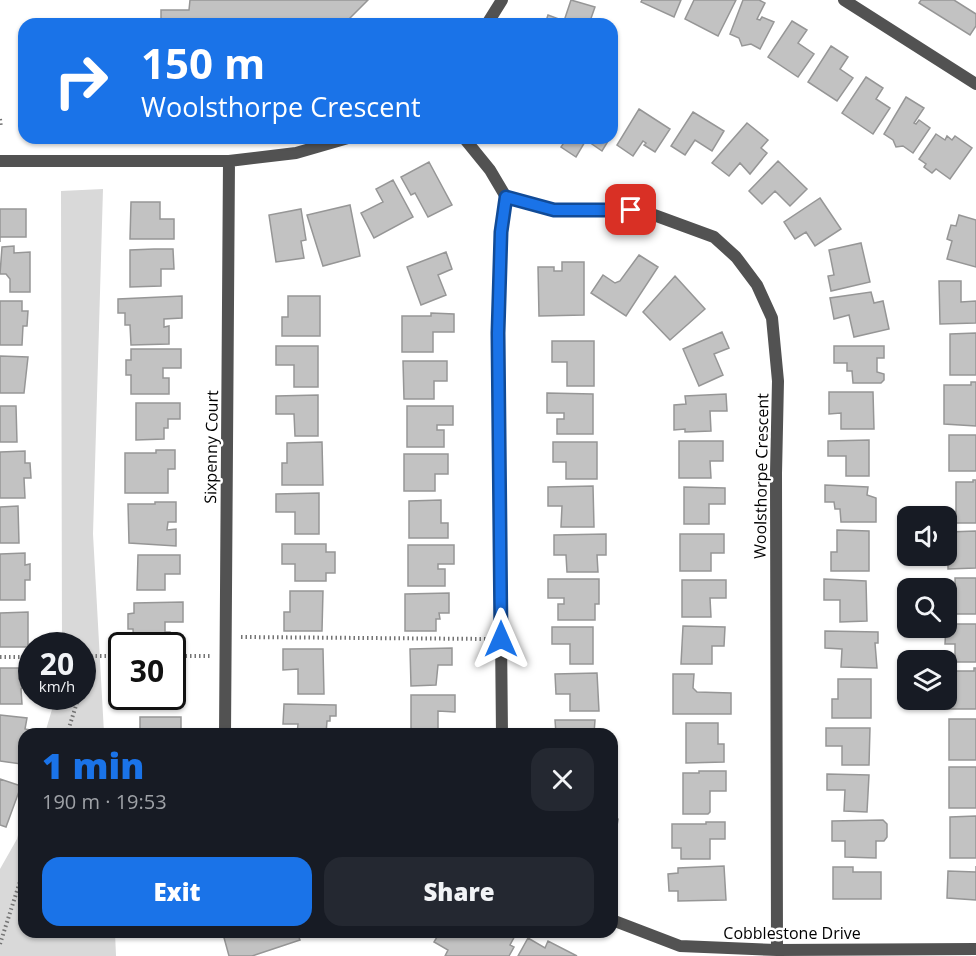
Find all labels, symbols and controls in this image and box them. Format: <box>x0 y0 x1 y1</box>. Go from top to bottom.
text: 150 m <box>141 34 265 91</box>
icon: right <box>42 42 120 120</box>
text: Woolsthorpe Crescent <box>141 88 421 125</box>
pin <box>605 184 656 235</box>
icon: arrive <box>614 193 647 226</box>
street label: Sixpenny Court <box>199 390 223 504</box>
street label: Woolsthorpe Crescent <box>749 393 773 559</box>
map controls <box>897 506 957 710</box>
button: sound <box>897 506 957 566</box>
button: search <box>897 578 957 638</box>
position arrow <box>469 607 533 671</box>
speed limit sign: 30 <box>108 632 186 710</box>
text: 20 <box>40 643 74 684</box>
button: layers <box>897 650 957 710</box>
text: km/h <box>39 676 75 696</box>
text: 1 min <box>42 741 144 790</box>
button: close <box>531 748 594 811</box>
text: 190 m · 19:53 <box>42 788 167 815</box>
button: Exit <box>42 857 312 926</box>
button: Share <box>324 857 594 926</box>
street label: Cobblestone Drive <box>723 922 861 944</box>

